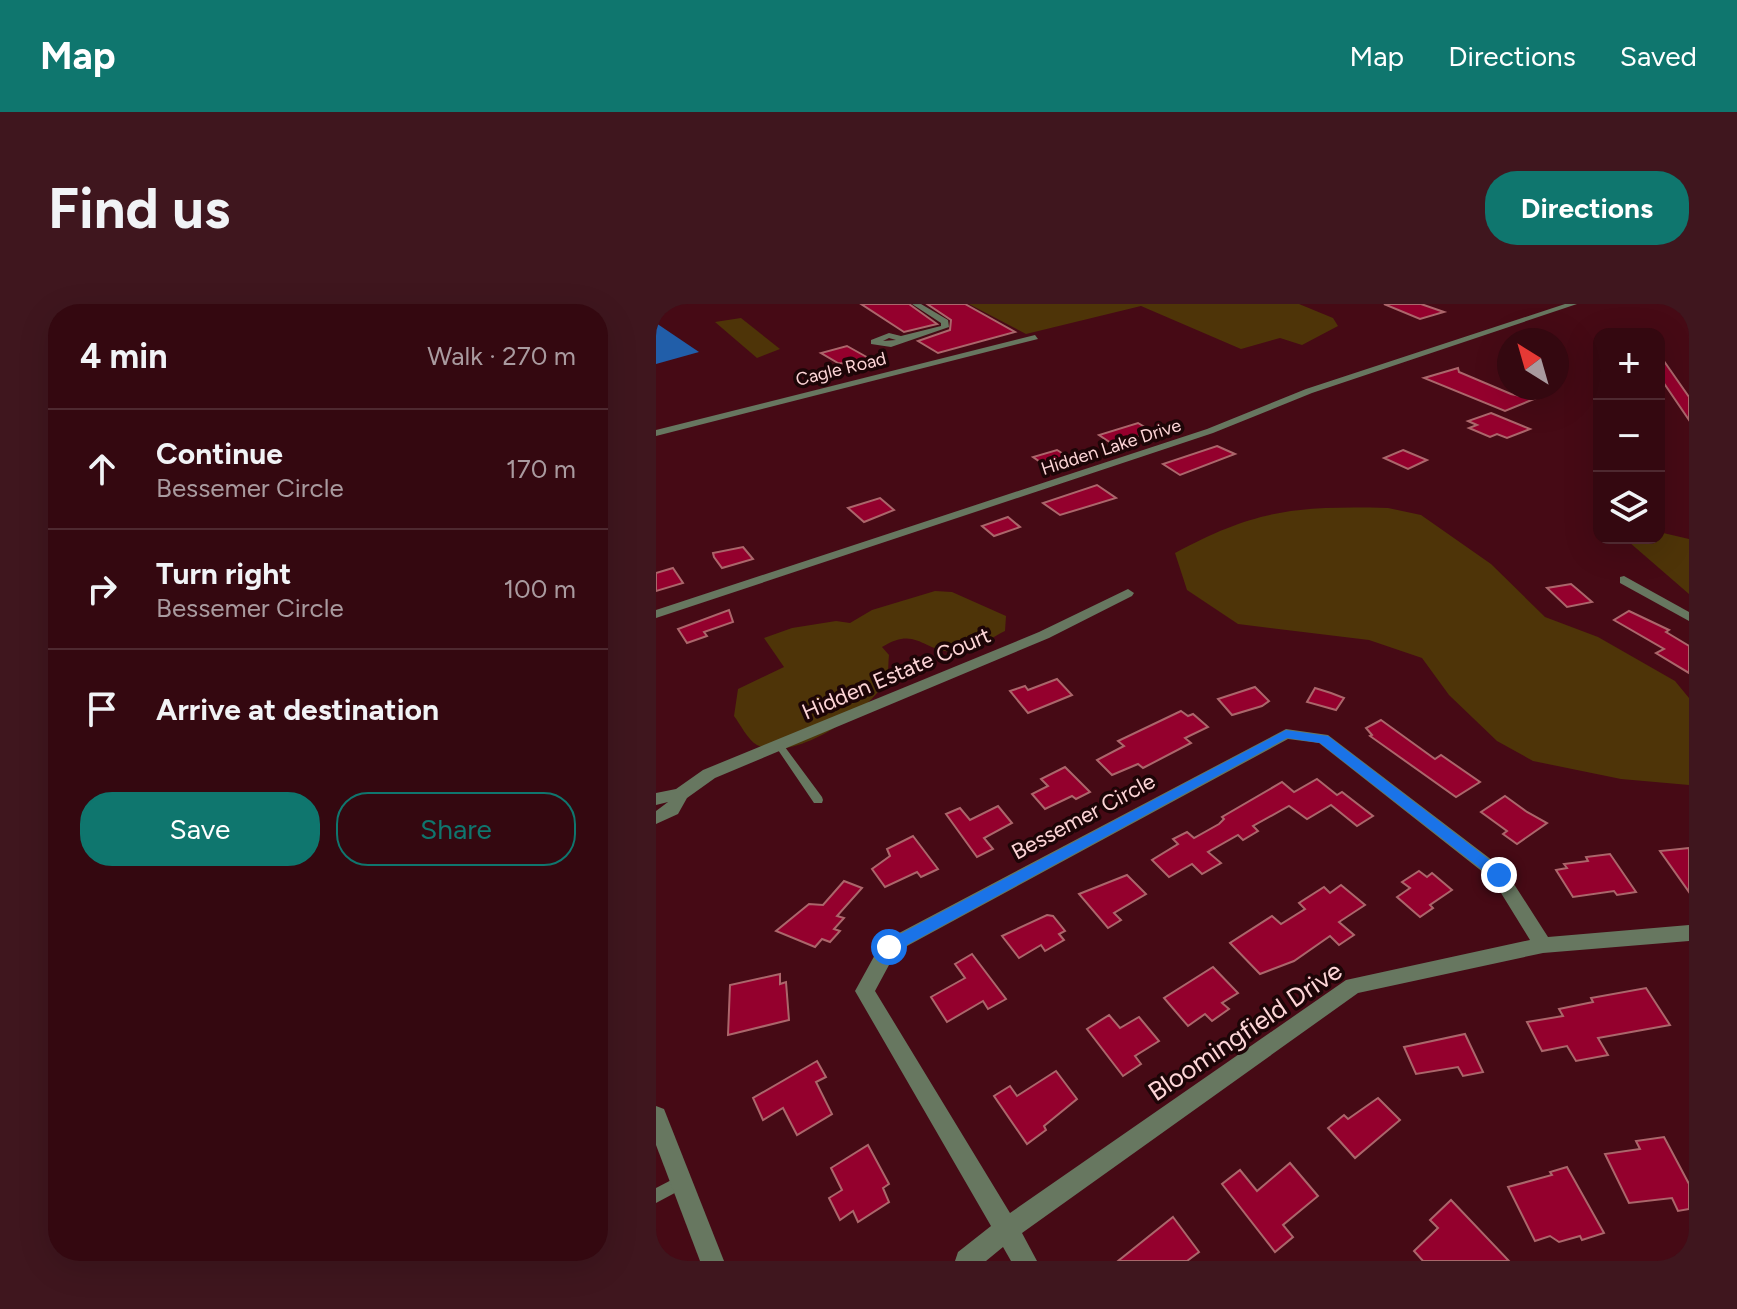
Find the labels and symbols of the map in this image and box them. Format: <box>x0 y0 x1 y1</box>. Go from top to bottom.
north arrow <box>1497 328 1569 400</box>
street label: Cagle Road <box>794 347 888 391</box>
street label: Hidden Lake Drive <box>1038 414 1184 480</box>
street label: Hidden Estate Court <box>798 622 995 725</box>
street label: Bessemer Circle <box>1007 767 1160 866</box>
route end <box>1481 857 1517 893</box>
route start <box>871 929 907 965</box>
street label: Bloomingfield Drive <box>1142 954 1348 1108</box>

